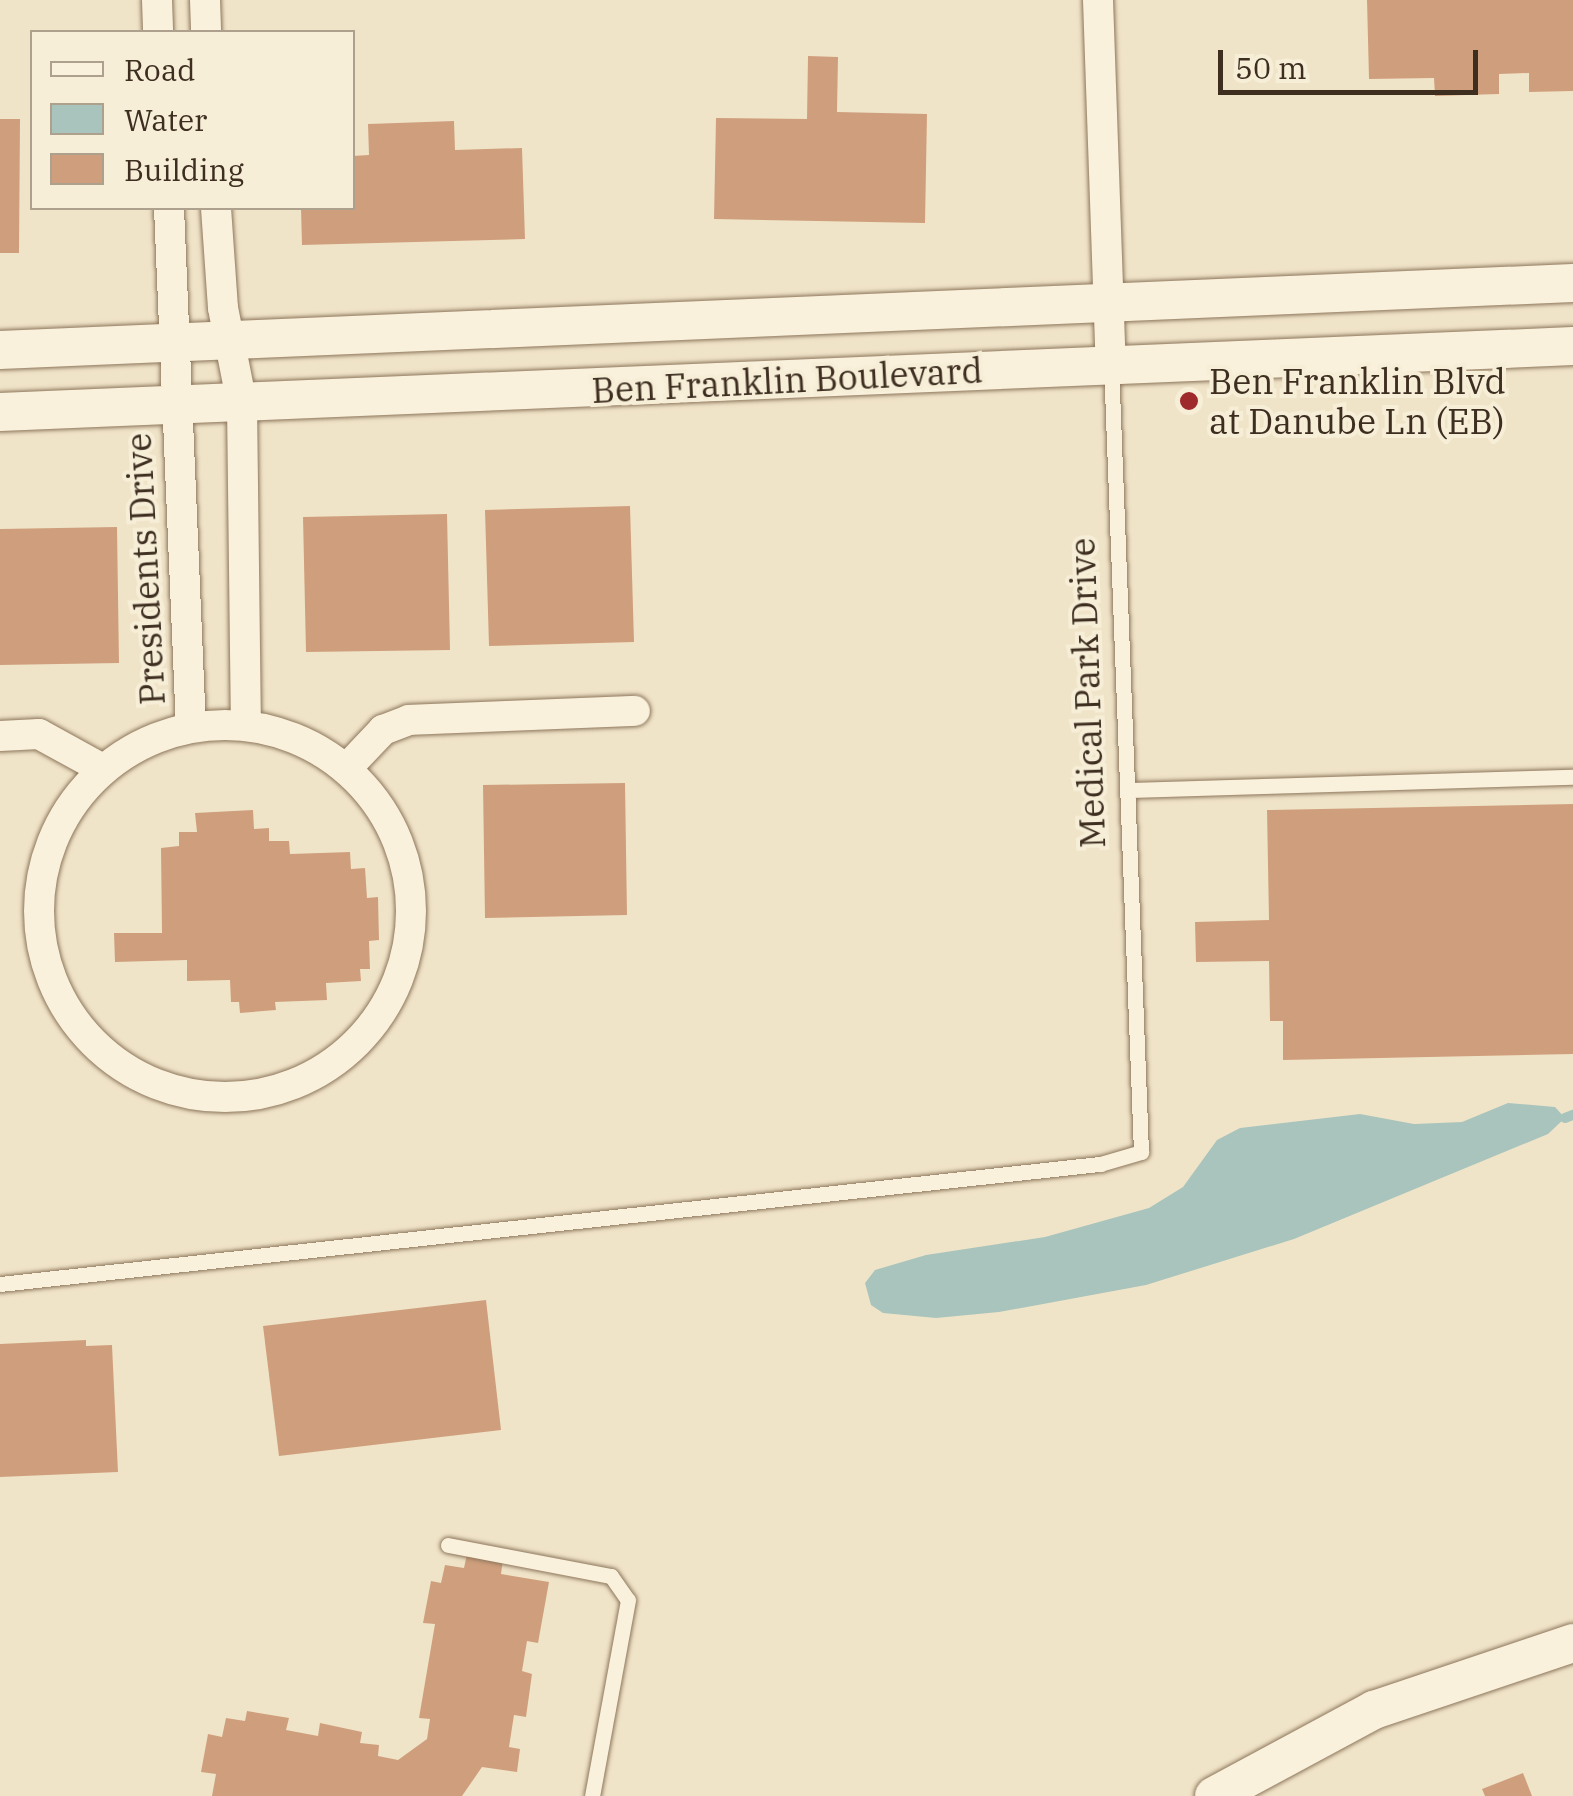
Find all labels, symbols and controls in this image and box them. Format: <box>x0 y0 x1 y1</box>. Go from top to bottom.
legend <box>30 30 355 210</box>
scale bar <box>1223 30 1483 92</box>
text: 50 m <box>1235 48 1307 87</box>
text: Road <box>124 50 196 89</box>
text: Water <box>124 100 207 139</box>
text: Building <box>124 150 244 189</box>
street label: Ben Franklin Boulevard <box>590 349 984 411</box>
place label: Ben Franklin Blvd at Danube Ln (EB) <box>1209 360 1506 442</box>
marker: Ben Franklin Blvd at Danube Ln (EB) <box>1178 390 1200 412</box>
street label: Presidents Drive <box>117 432 173 706</box>
street label: Medical Park Drive <box>1061 537 1113 849</box>

